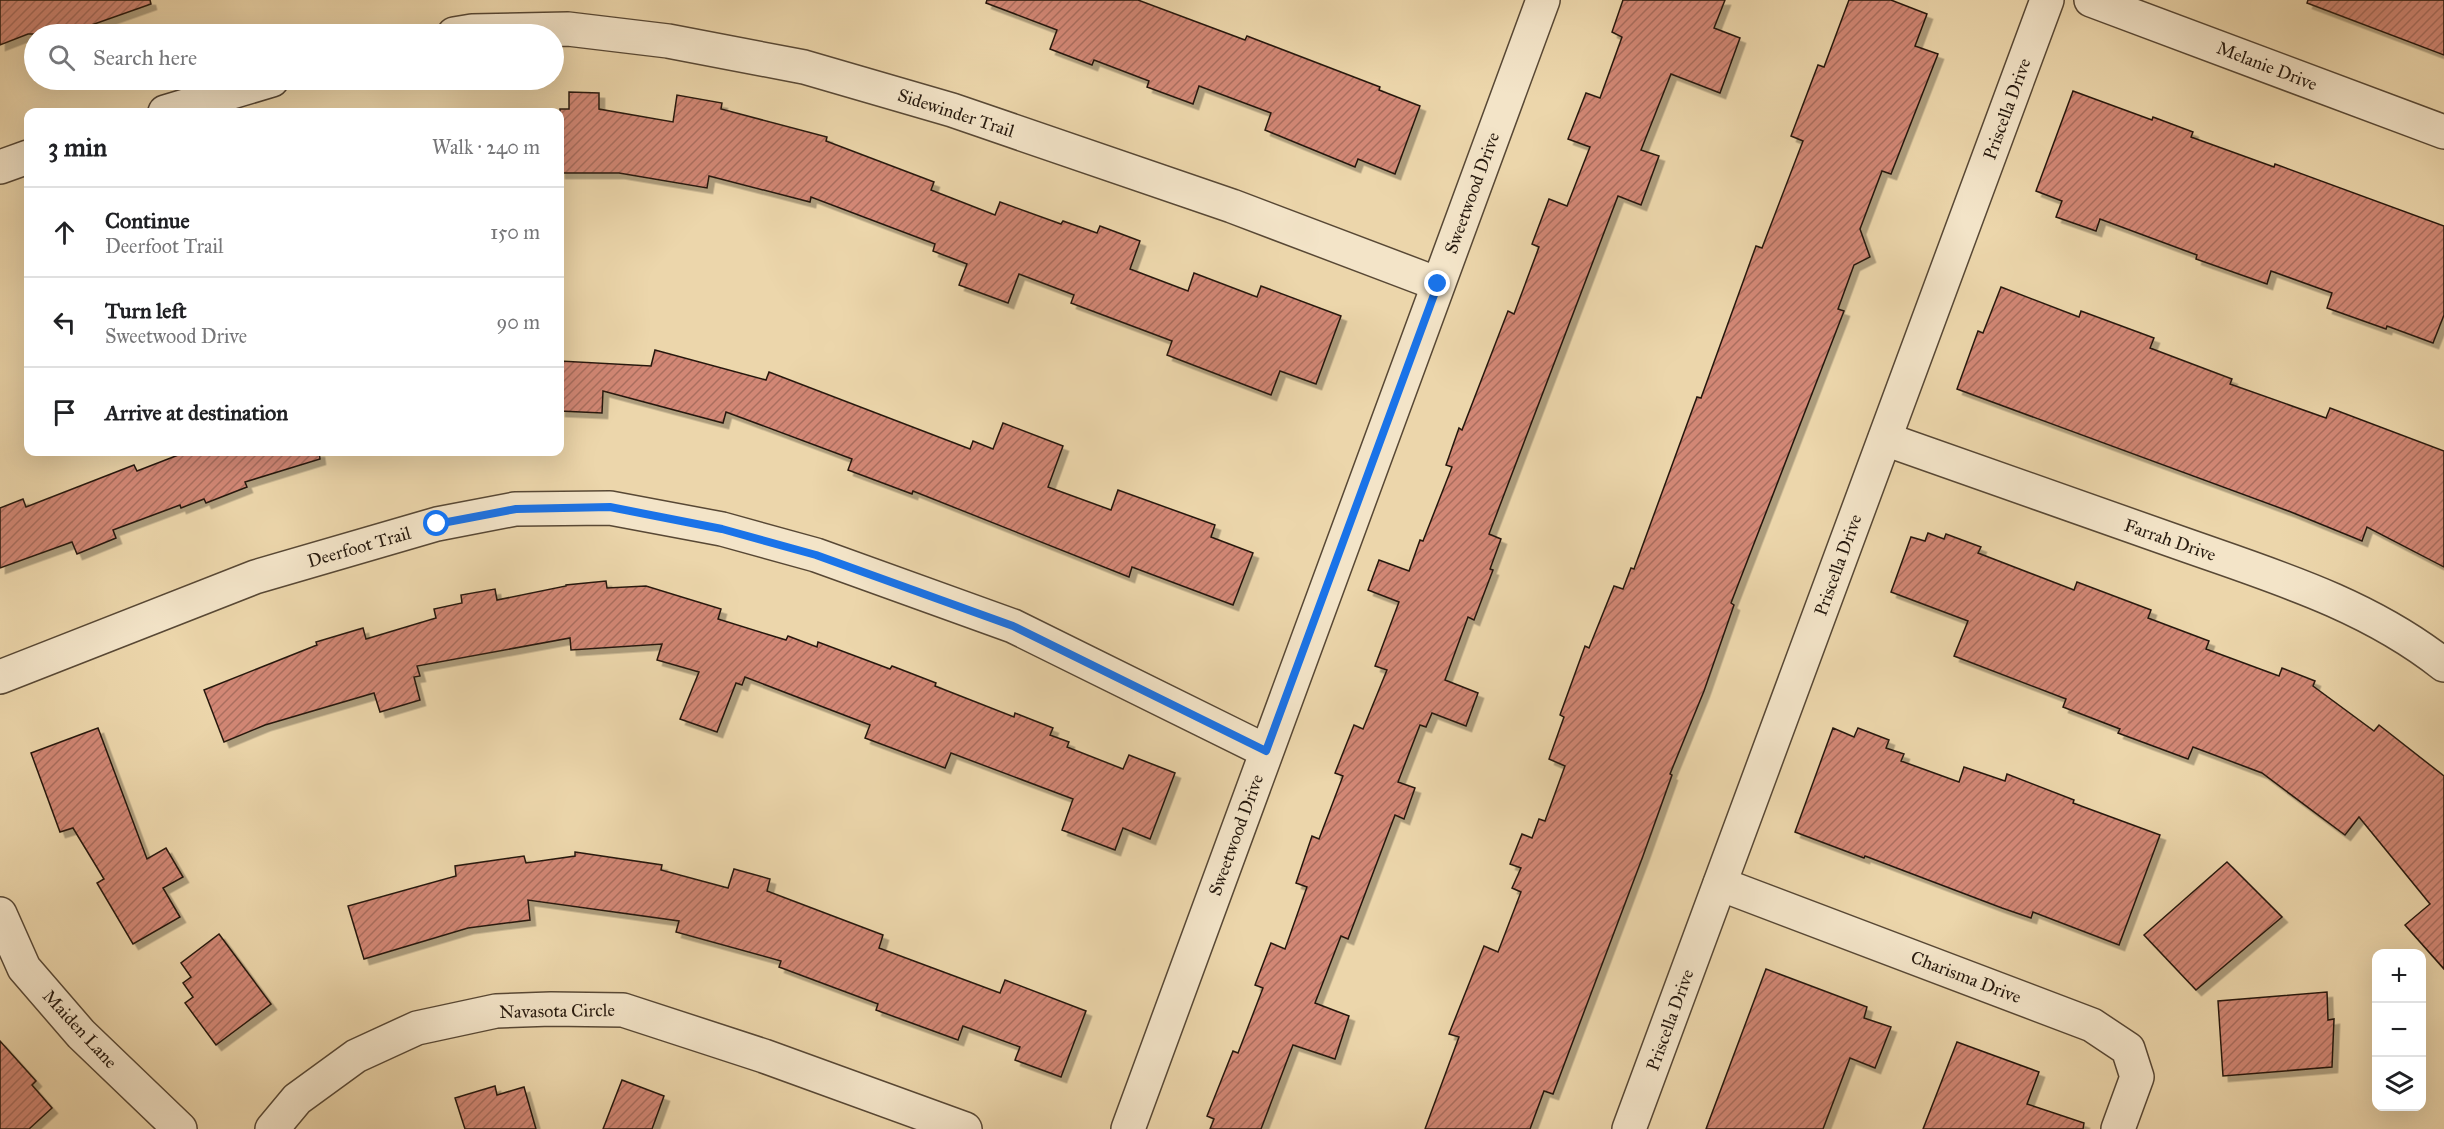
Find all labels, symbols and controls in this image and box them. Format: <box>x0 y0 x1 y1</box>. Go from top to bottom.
search box <box>24 24 564 90</box>
street label: Melanie Drive <box>2214 37 2320 95</box>
icon: search <box>45 41 78 74</box>
text: Search here <box>93 44 197 71</box>
street label: Priscella Drive <box>1978 55 2036 163</box>
street label: Sidewinder Trail <box>895 84 1017 142</box>
street label: Sweetwood Drive <box>1440 129 1504 257</box>
text: 3 min <box>48 131 107 163</box>
text: Walk · 240 m <box>432 135 540 159</box>
text: Continue <box>105 207 190 234</box>
icon: ahead <box>48 216 81 249</box>
text: 150 m <box>490 220 540 244</box>
text: Deerfoot Trail <box>105 234 223 258</box>
route end <box>1424 270 1450 296</box>
text: Turn left <box>105 297 187 324</box>
icon: left <box>48 306 81 339</box>
text: 90 m <box>497 310 540 334</box>
text: Sweetwood Drive <box>105 324 247 348</box>
icon: arrive <box>48 396 81 429</box>
text: Arrive at destination <box>105 399 288 426</box>
route start <box>423 510 449 536</box>
street label: Priscella Drive <box>1809 511 1867 619</box>
street label: Farrah Drive <box>2121 514 2219 566</box>
street label: Deerfoot Trail <box>305 522 413 572</box>
street label: Sweetwood Drive <box>1204 771 1268 899</box>
street label: Charisma Drive <box>1908 946 2024 1008</box>
map controls <box>2372 949 2426 1111</box>
button: + <box>2372 949 2426 1003</box>
street label: Priscella Drive <box>1641 966 1699 1074</box>
street label: Maiden Lane <box>38 985 122 1073</box>
street label: Navasota Circle <box>499 999 615 1023</box>
button: − <box>2372 1003 2426 1057</box>
button: layers <box>2372 1057 2426 1111</box>

